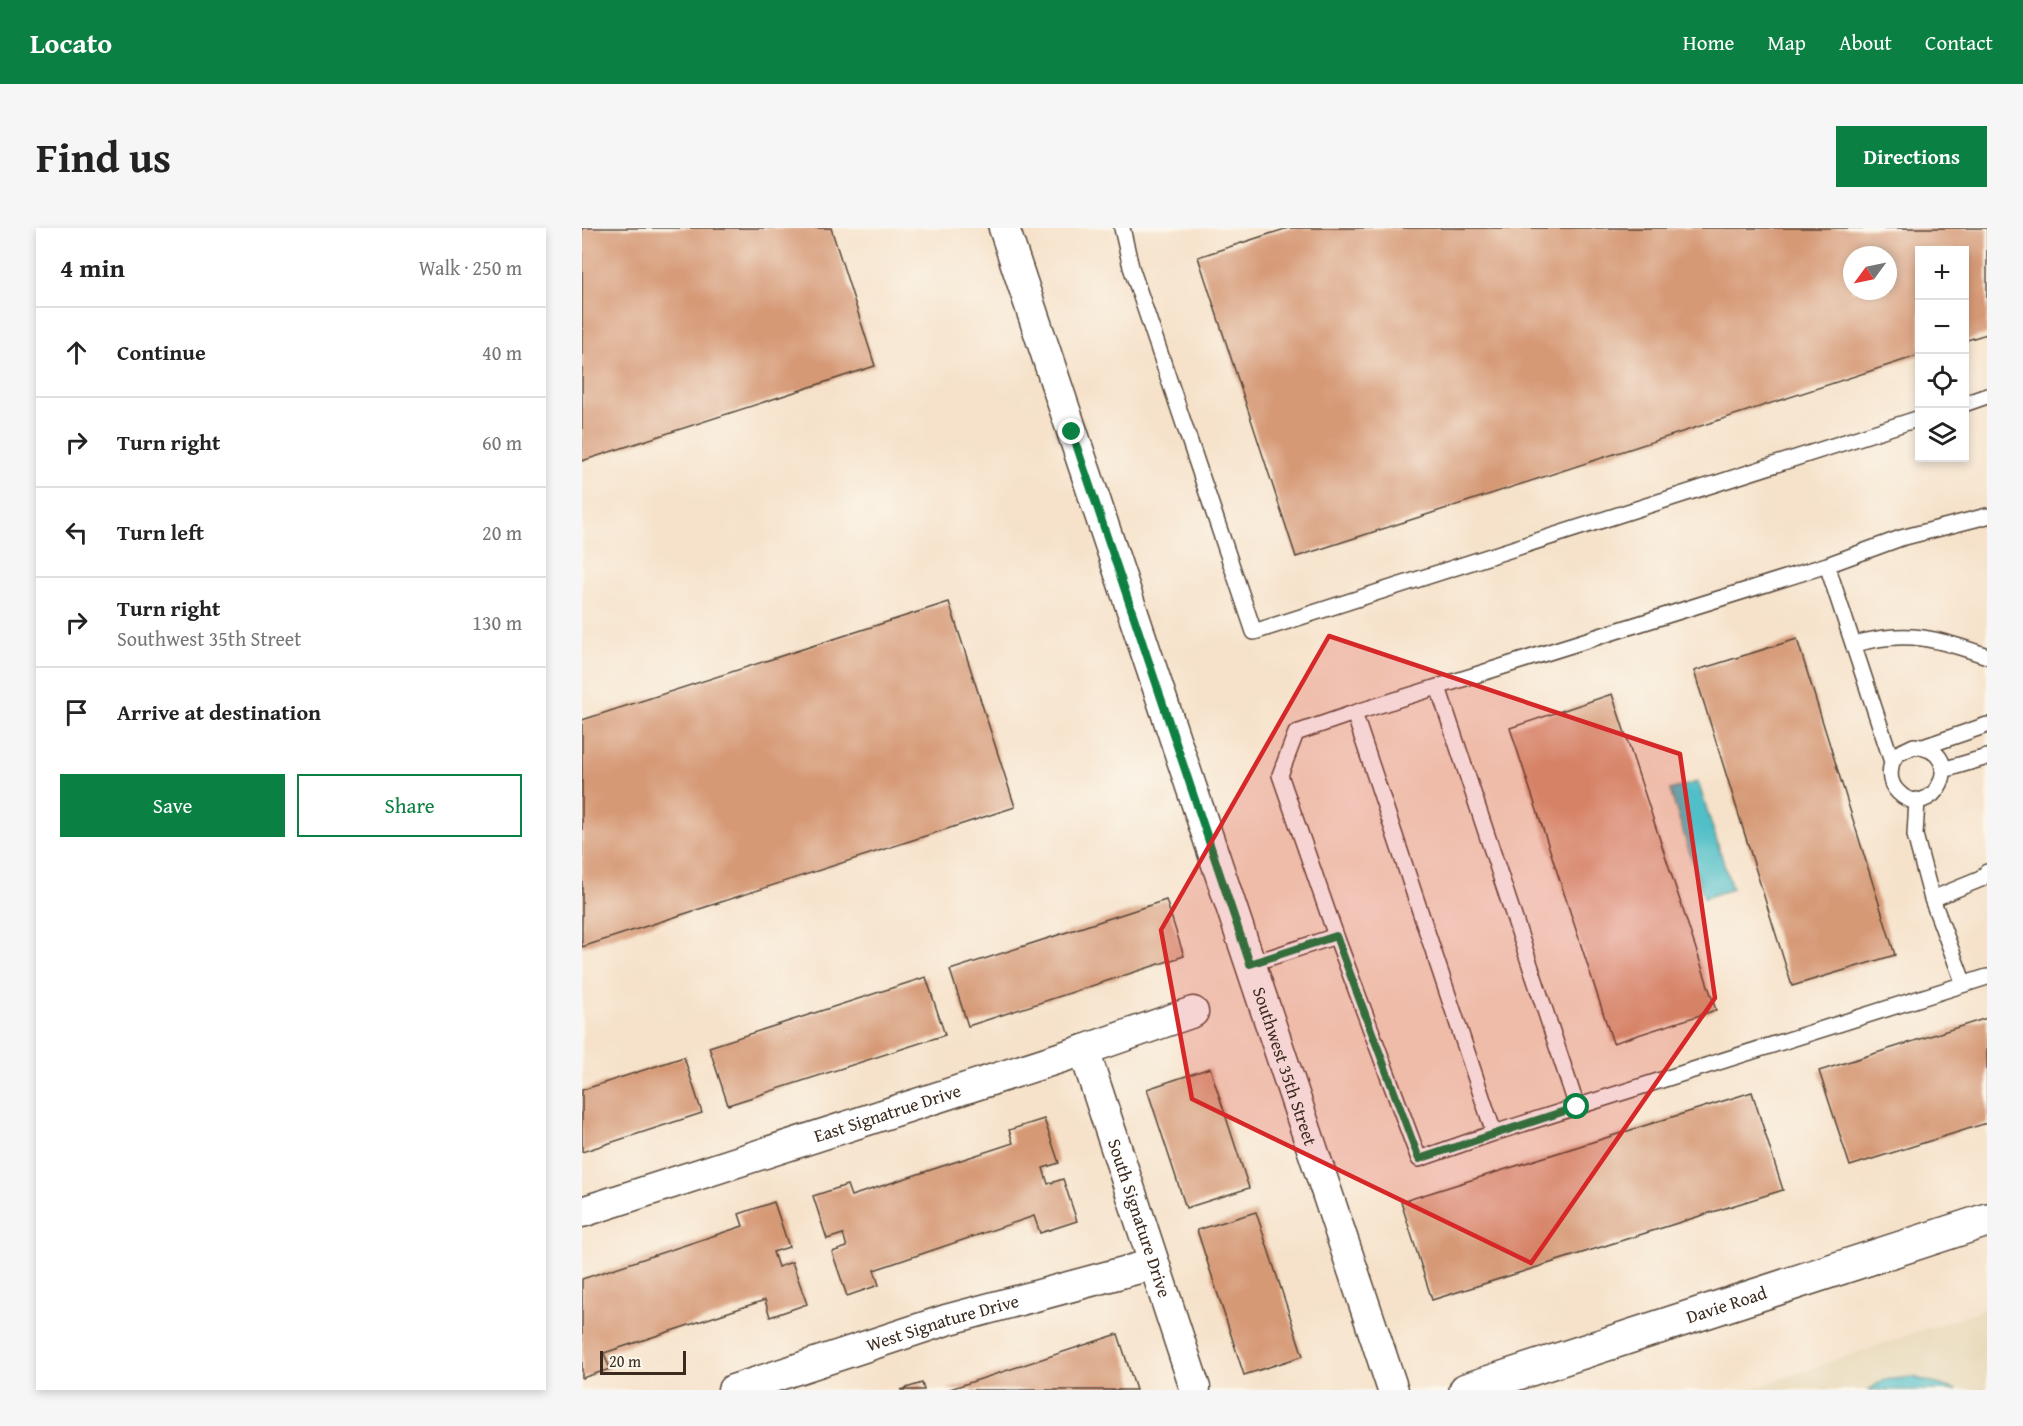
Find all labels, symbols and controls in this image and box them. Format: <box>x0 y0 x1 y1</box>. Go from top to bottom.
text: Locato <box>30 22 112 63</box>
text: Home <box>1683 27 1734 58</box>
text: Map <box>1767 27 1806 58</box>
text: About <box>1839 27 1892 58</box>
text: Contact <box>1925 27 1993 58</box>
text: Find us <box>36 126 171 187</box>
button: Directions <box>1836 126 1987 187</box>
north arrow <box>1843 246 1897 300</box>
map controls <box>1915 246 1969 462</box>
button: + <box>1915 246 1969 300</box>
text: 4 min <box>60 248 125 287</box>
text: Walk · 250 m <box>419 253 522 282</box>
button: − <box>1915 300 1969 354</box>
icon: ahead <box>60 336 93 369</box>
text: Continue <box>117 336 206 368</box>
text: 40 m <box>482 338 522 367</box>
button: locate <box>1915 354 1969 408</box>
button: layers <box>1915 408 1969 462</box>
route end <box>1058 418 1084 444</box>
icon: right <box>60 426 93 459</box>
text: Turn right <box>117 426 220 458</box>
text: 60 m <box>482 428 522 457</box>
icon: left <box>60 516 93 549</box>
text: Turn left <box>117 516 204 548</box>
text: 20 m <box>482 518 522 547</box>
text: Turn right <box>117 592 220 624</box>
icon: right <box>60 606 93 639</box>
text: 130 m <box>472 608 522 637</box>
text: Southwest 35th Street <box>117 624 301 653</box>
icon: arrive <box>60 696 93 729</box>
text: Arrive at destination <box>117 696 321 728</box>
button: Save <box>60 774 285 837</box>
button: Share <box>297 774 522 837</box>
street label: Southwest 35th Street <box>1246 983 1324 1150</box>
street label: East Signatrue Drive <box>810 1077 964 1149</box>
route start <box>1563 1093 1589 1119</box>
street label: South Signature Drive <box>1101 1135 1178 1301</box>
street label: Davie Road <box>1683 1279 1770 1330</box>
street label: West Signature Drive <box>863 1287 1022 1358</box>
scale bar <box>600 1348 686 1376</box>
text: 20 m <box>609 1349 641 1373</box>

